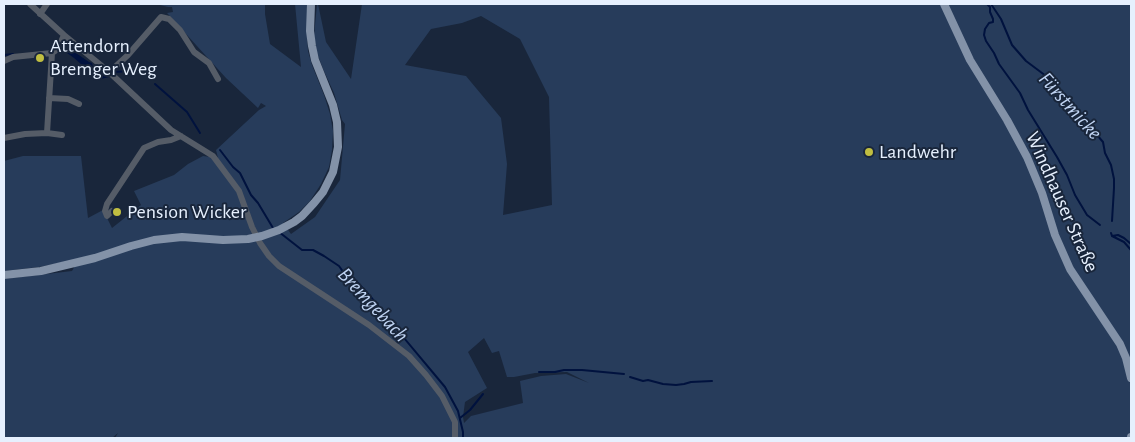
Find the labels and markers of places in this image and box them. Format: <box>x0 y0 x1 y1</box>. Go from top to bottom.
place label: Attendorn Bremger Weg <box>50 34 157 81</box>
marker: Attendorn Bremger Weg <box>34 52 46 64</box>
place label: Landwehr <box>879 140 956 164</box>
marker: Landwehr <box>863 146 875 158</box>
place label: Pension Wicker <box>127 200 246 224</box>
marker: Pension Wicker <box>111 206 123 218</box>

